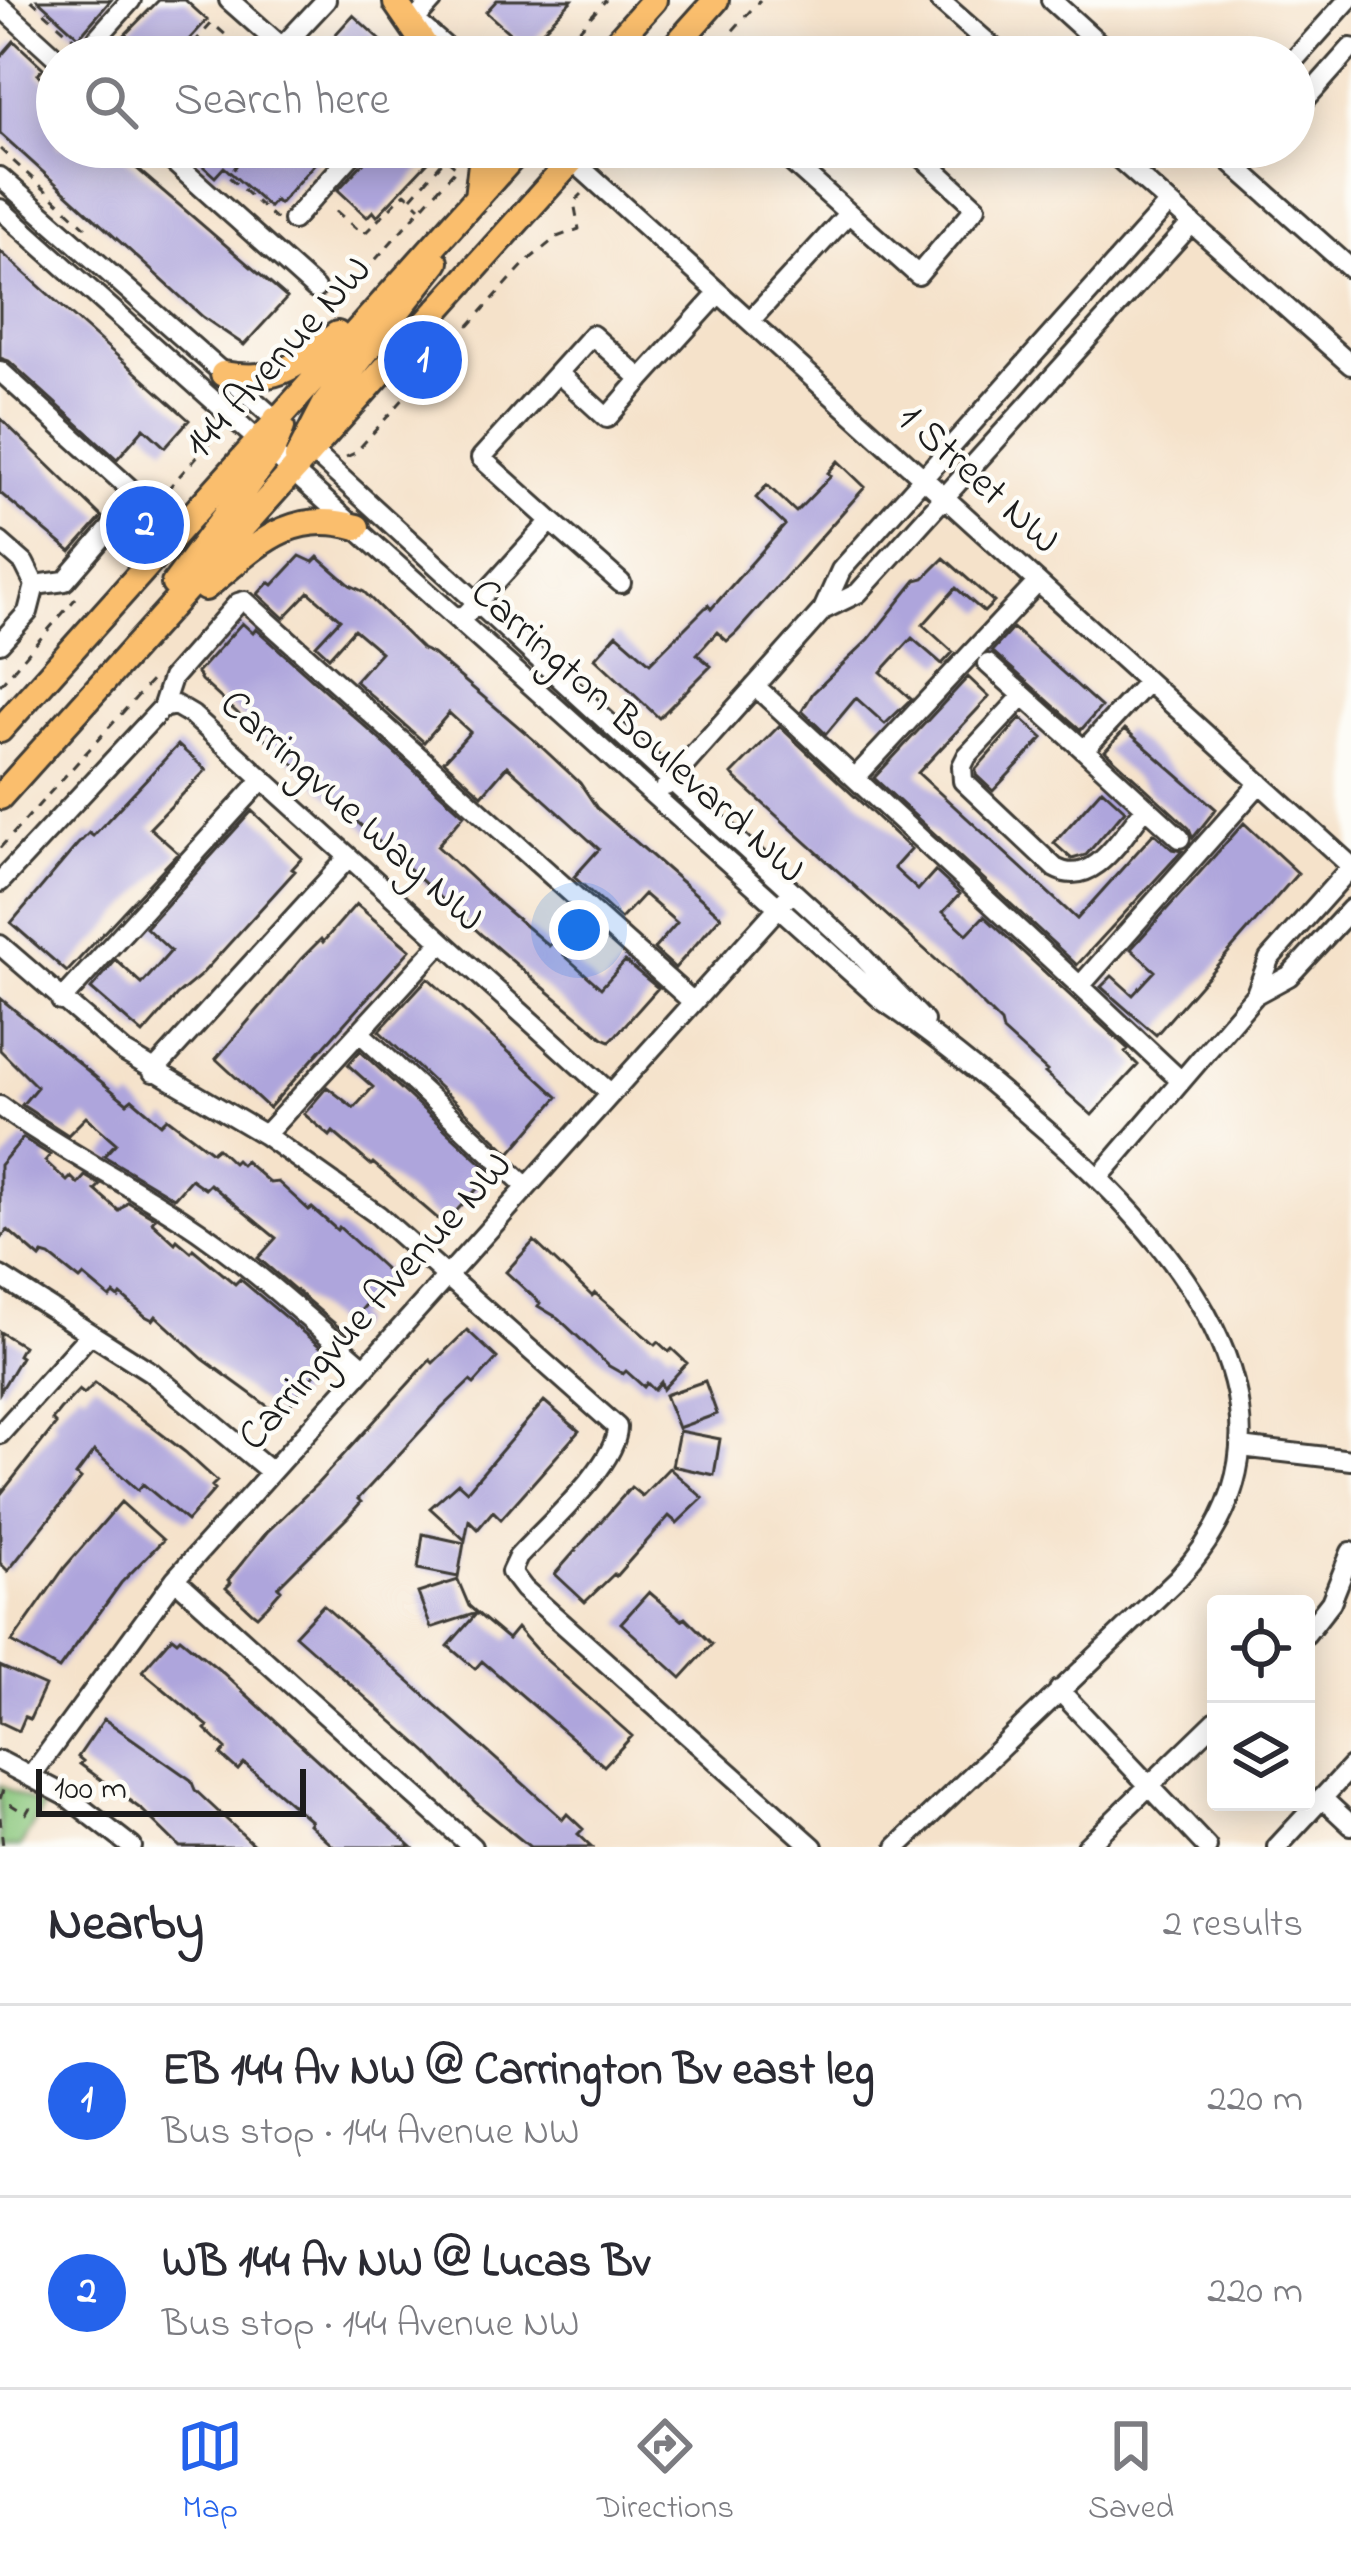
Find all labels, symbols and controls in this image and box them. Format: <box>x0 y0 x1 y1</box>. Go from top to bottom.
search box <box>36 36 1315 168</box>
icon: search <box>78 69 144 135</box>
text: Search here <box>174 69 390 135</box>
street label: 144 Avenue NW <box>171 243 387 473</box>
pin: 1 <box>384 315 462 405</box>
street label: 1 Street NW <box>883 390 1073 570</box>
pin: 2 <box>106 480 184 570</box>
street label: Carrington Boulevard NW <box>456 564 818 900</box>
street label: Carringvue Way NW <box>205 676 497 948</box>
your location <box>549 900 609 960</box>
street label: Carringvue Avenue NW <box>224 1138 528 1466</box>
map controls <box>1207 1595 1315 1811</box>
button: locate <box>1207 1595 1315 1703</box>
button: layers <box>1207 1703 1315 1811</box>
scale bar <box>36 1763 306 1816</box>
text: 100 m <box>54 1766 127 1814</box>
text: Nearby <box>48 1888 204 1963</box>
text: 2 results <box>1163 1897 1303 1954</box>
text: EB 144 Av NW @ Carrington Bv east leg <box>162 2039 874 2105</box>
text: 1 <box>81 2072 93 2129</box>
text: 220 m <box>1207 2072 1303 2129</box>
text: Bus stop · 144 Avenue NW <box>162 2105 580 2162</box>
text: WB 144 Av NW @ Lucas Bv <box>162 2231 650 2297</box>
text: 2 <box>77 2264 97 2321</box>
text: 220 m <box>1207 2264 1303 2321</box>
text: Bus stop · 144 Avenue NW <box>162 2297 580 2354</box>
tab: Map <box>177 2413 243 2533</box>
tab: Directions <box>597 2413 734 2533</box>
tab: Saved <box>1088 2413 1174 2533</box>

